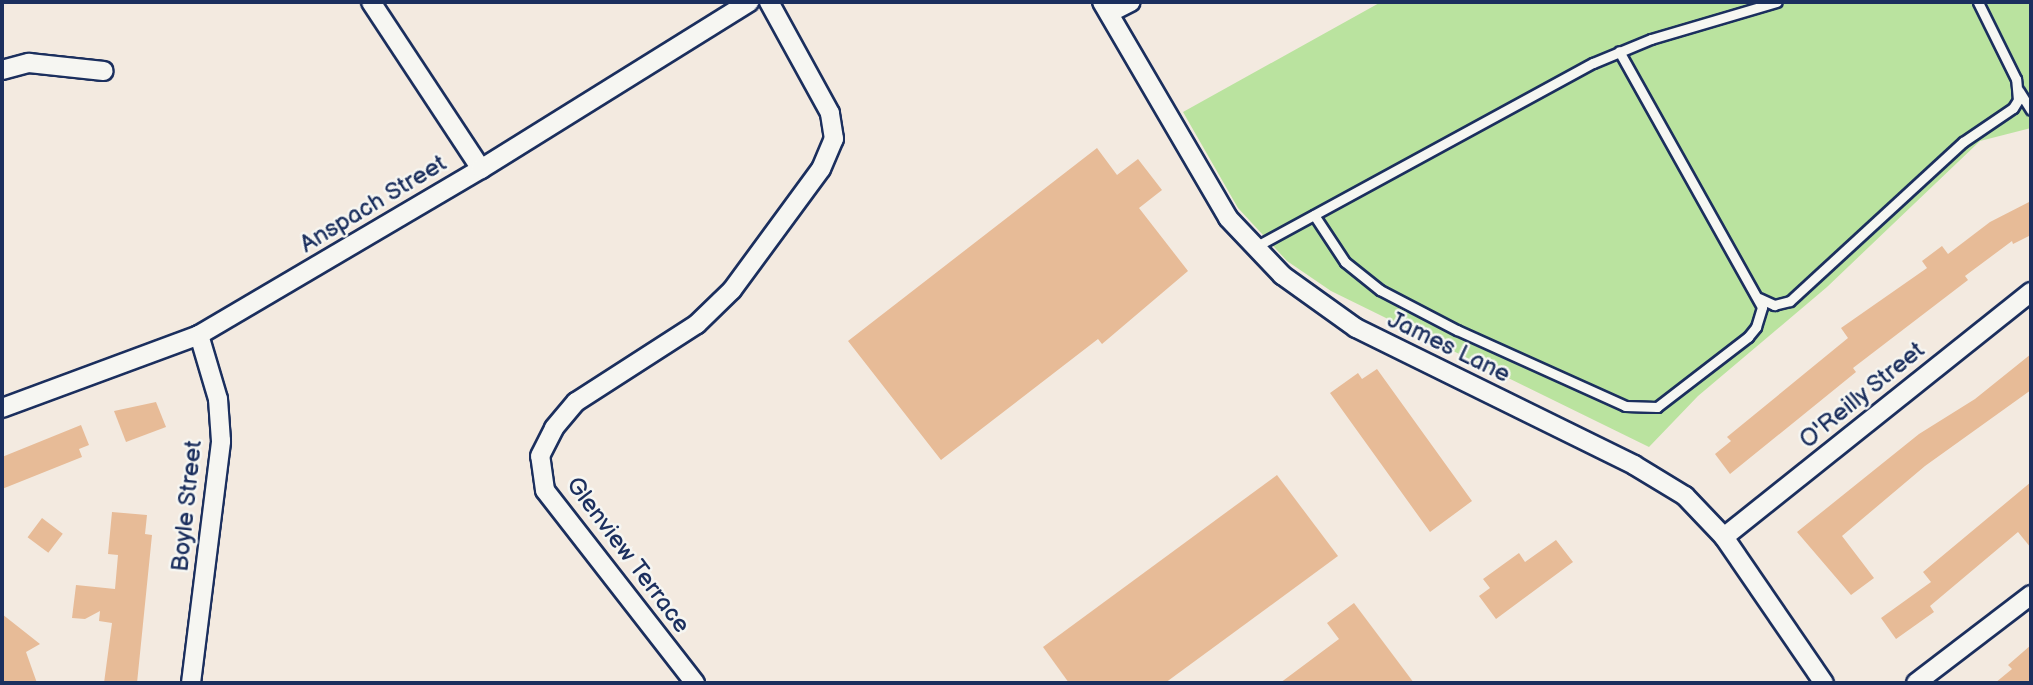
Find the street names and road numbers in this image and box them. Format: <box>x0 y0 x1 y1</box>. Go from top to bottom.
street label: Anspach Street <box>294 149 452 259</box>
street label: James Lane <box>1383 305 1515 389</box>
street label: O'Reilly Street <box>1793 335 1931 455</box>
street label: Boyle Street <box>166 439 208 573</box>
street label: Glenview Terrace <box>560 471 696 639</box>

